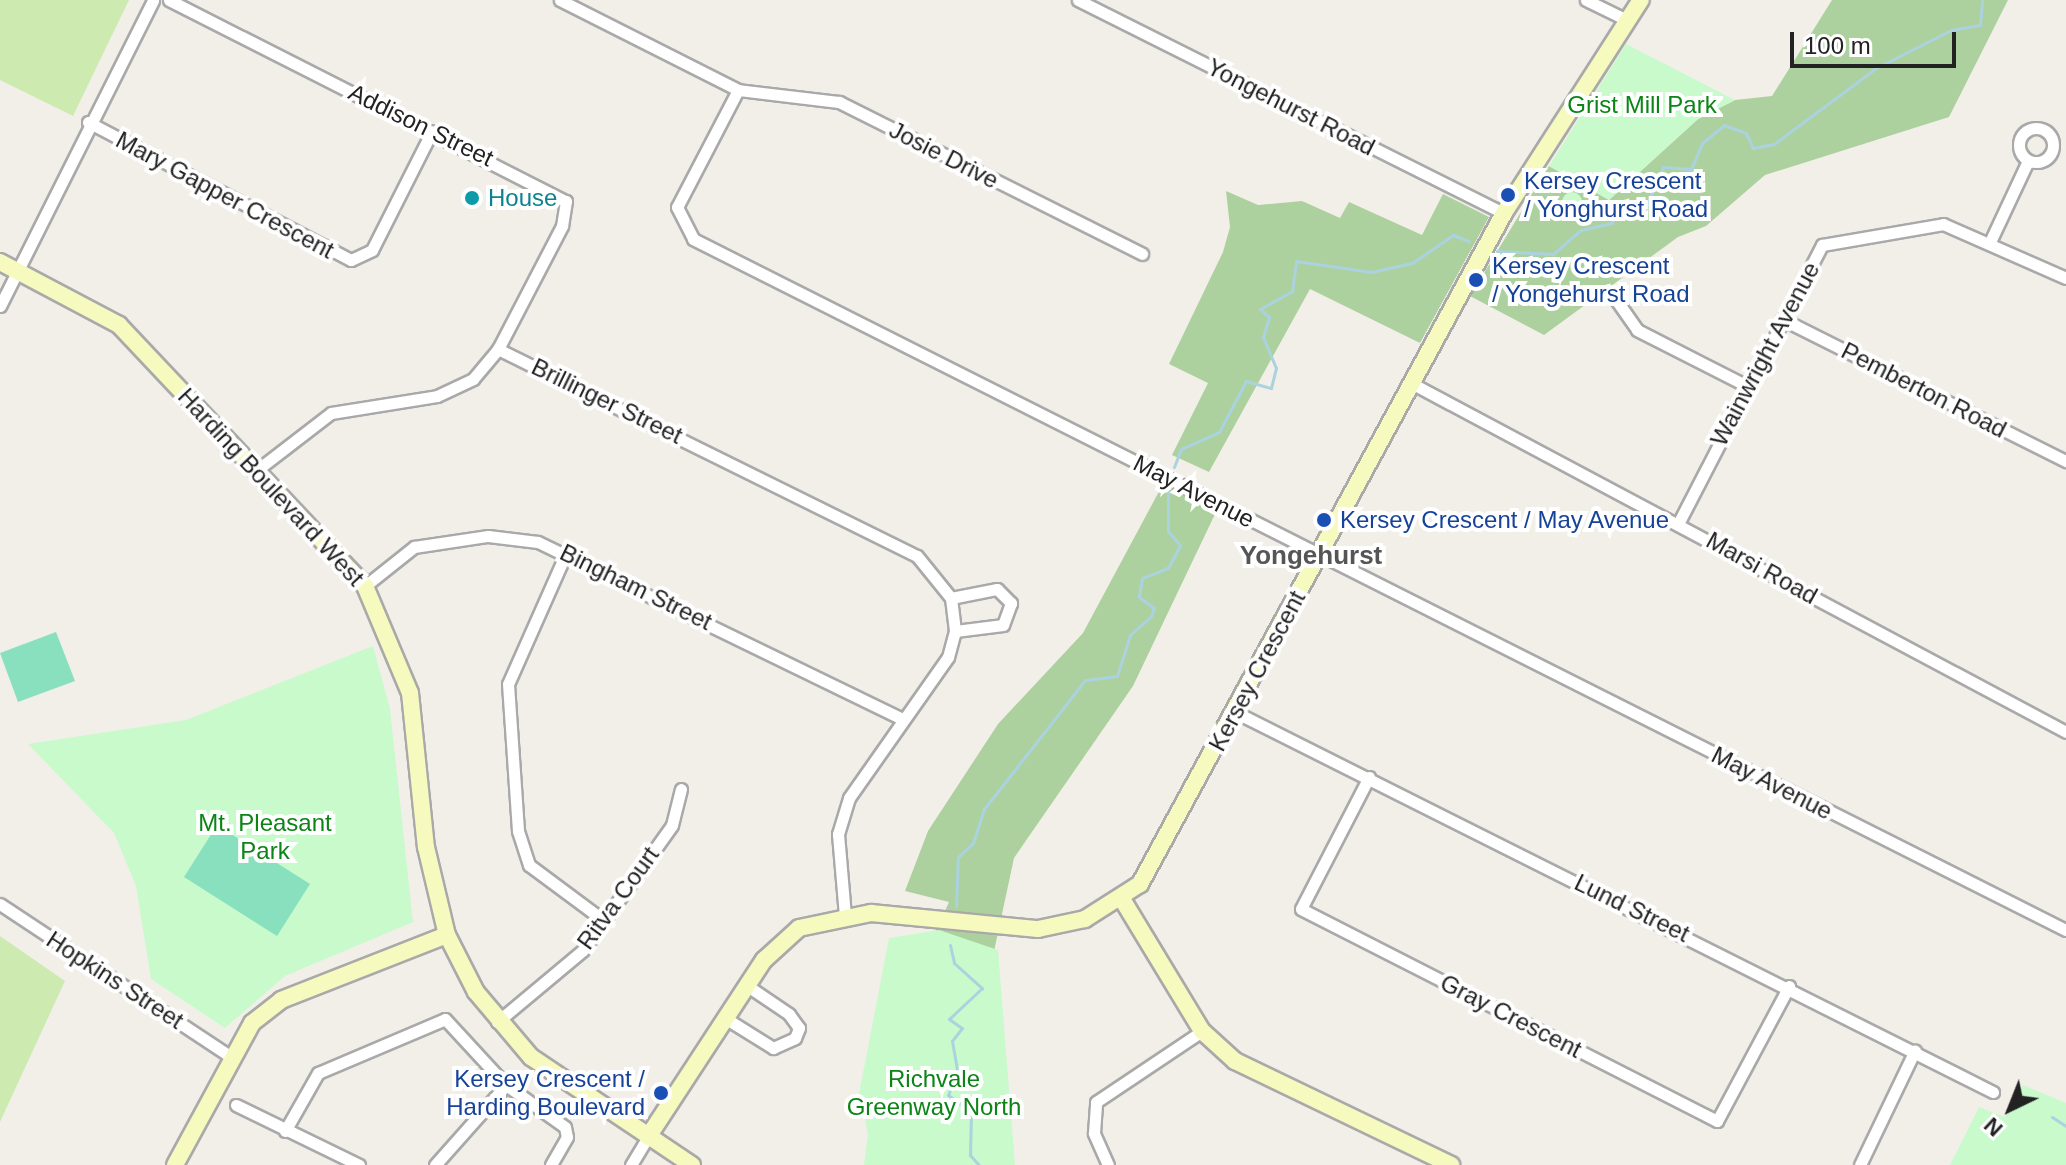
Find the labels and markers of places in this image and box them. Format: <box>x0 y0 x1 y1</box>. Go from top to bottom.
place label: Kersey Crescent / Yonghurst Road <box>1524 167 1709 223</box>
place label: House <box>488 184 557 212</box>
marker: Kersey Crescent / Yonghurst Road <box>1499 186 1517 204</box>
marker: House <box>463 189 481 207</box>
place label: Kersey Crescent / Yongehurst Road <box>1492 252 1690 308</box>
marker: Kersey Crescent / Yongehurst Road <box>1467 271 1485 289</box>
place label: Kersey Crescent / May Avenue <box>1340 506 1670 534</box>
marker: Kersey Crescent / May Avenue <box>1315 511 1333 529</box>
place label: Kersey Crescent / Harding Boulevard <box>446 1065 645 1121</box>
marker: Kersey Crescent / Harding Boulevard <box>652 1084 670 1102</box>

